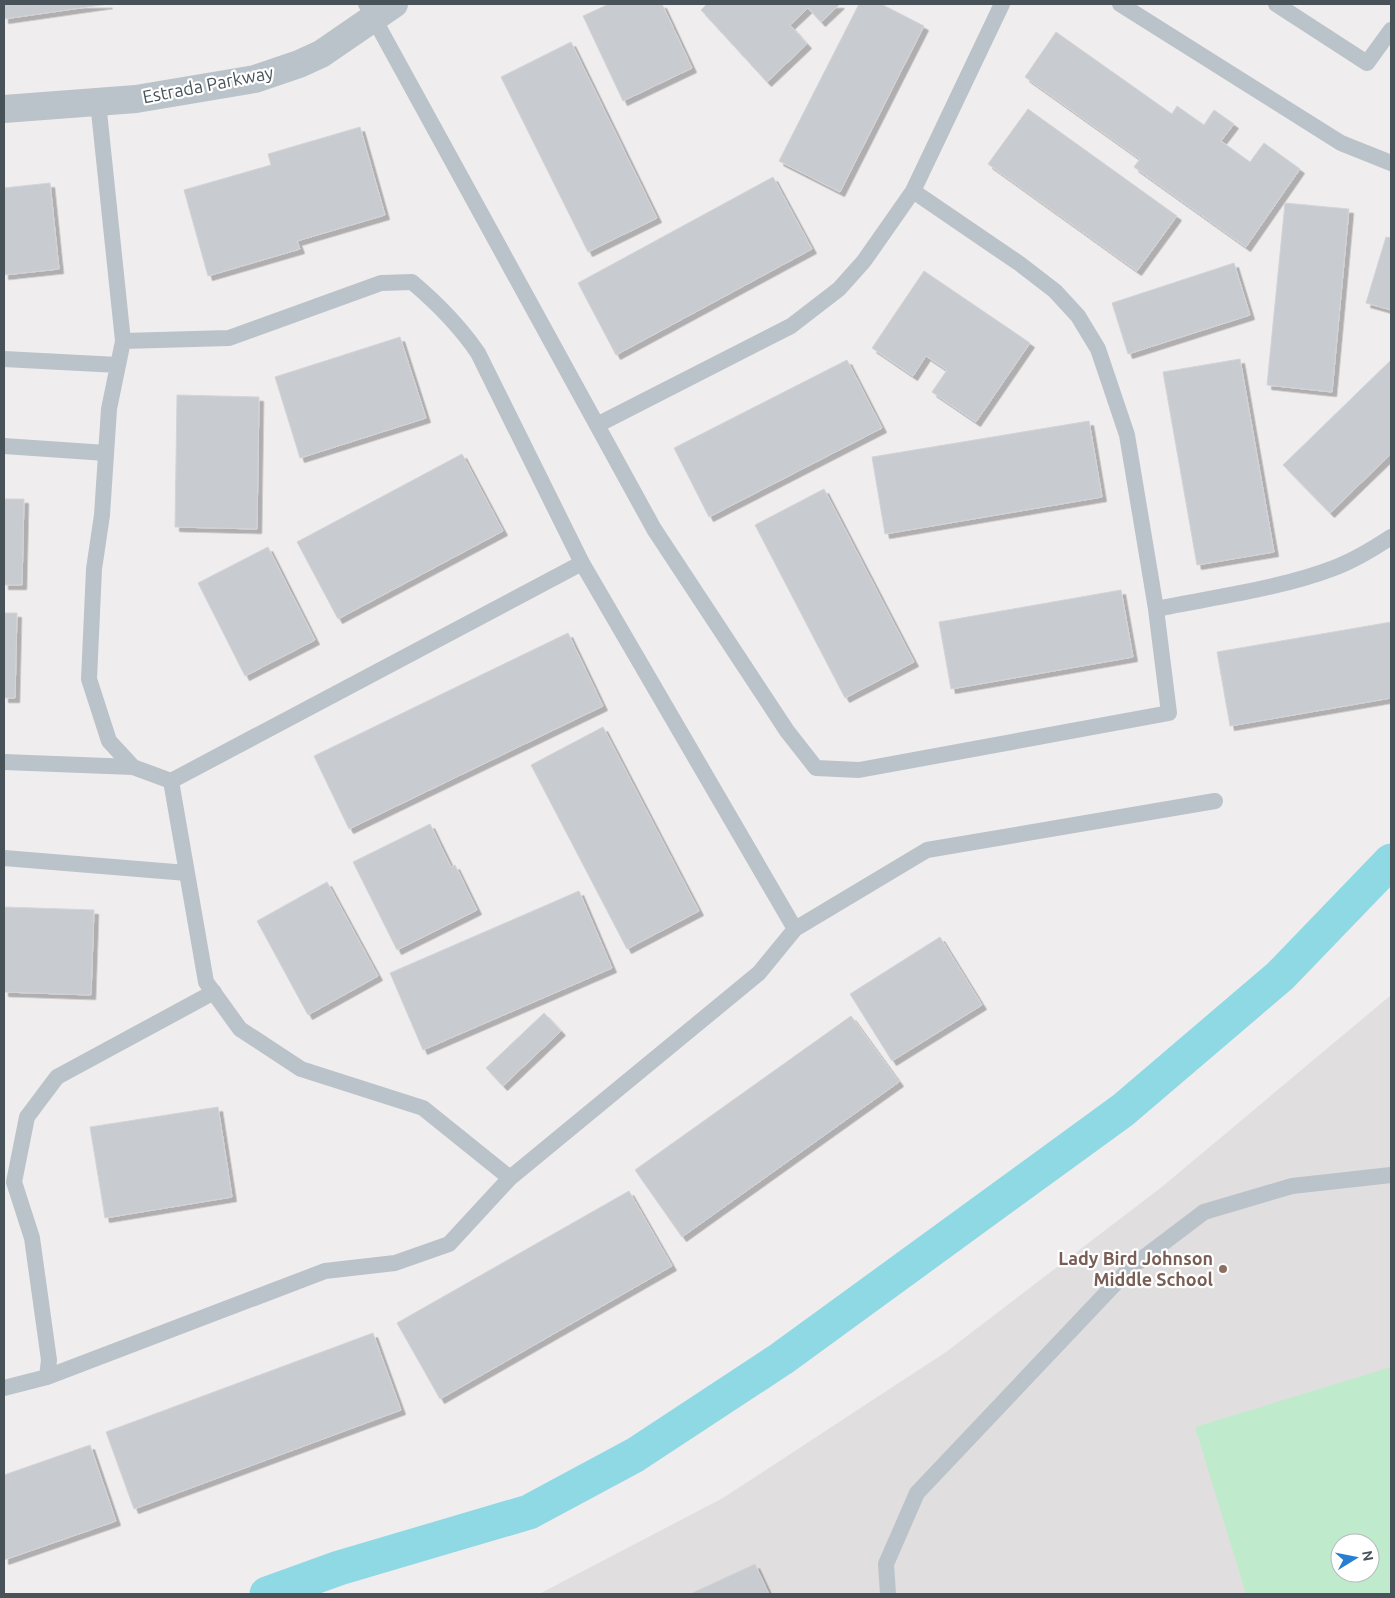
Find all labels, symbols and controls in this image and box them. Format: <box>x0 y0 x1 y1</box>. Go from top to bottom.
street label: Estrada Parkway <box>141 61 275 106</box>
place label: Lady Bird Johnson Middle School <box>1058 1248 1214 1289</box>
marker: Lady Bird Johnson Middle School <box>1217 1263 1229 1275</box>
north arrow <box>1330 1533 1380 1583</box>
text: N <box>1359 1549 1377 1562</box>

